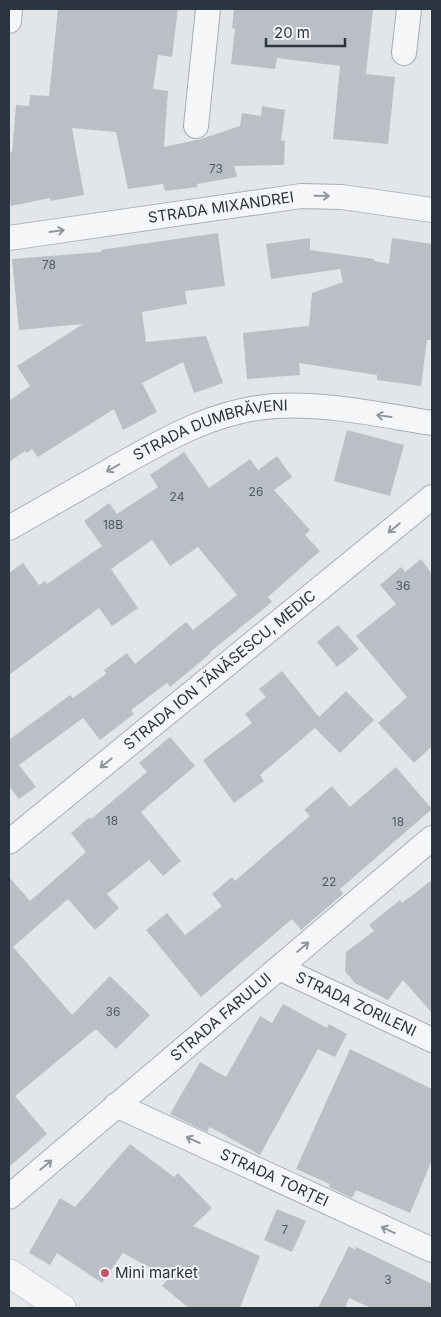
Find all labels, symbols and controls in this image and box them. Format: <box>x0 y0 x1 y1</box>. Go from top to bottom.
scale bar <box>266 15 345 47</box>
text: 20 m <box>274 23 310 42</box>
house number: 73 <box>209 161 223 176</box>
street label: STRADA MIXANDREI <box>147 187 295 227</box>
one-way arrow <box>314 191 330 201</box>
one-way arrow <box>49 226 65 236</box>
house number: 78 <box>42 257 56 272</box>
street label: STRADA DUMBRĂVENI <box>130 396 288 465</box>
one-way arrow <box>376 411 392 421</box>
one-way arrow <box>107 464 121 474</box>
house number: 26 <box>249 484 263 499</box>
house number: 24 <box>170 489 185 504</box>
house number: 18B <box>103 517 123 532</box>
one-way arrow <box>388 522 401 533</box>
house number: 36 <box>396 578 410 593</box>
street label: STRADA ION TĂNĂSESCU, MEDIC <box>119 586 319 754</box>
one-way arrow <box>100 757 113 768</box>
house number: 18 <box>106 813 118 828</box>
house number: 18 <box>392 814 404 829</box>
house number: 22 <box>322 874 336 889</box>
one-way arrow <box>297 941 310 953</box>
street label: STRADA ZORILENI <box>293 967 420 1040</box>
street label: STRADA FARULUI <box>166 969 275 1065</box>
house number: 36 <box>106 1004 120 1019</box>
one-way arrow <box>186 1135 201 1145</box>
street label: STRADA TORȚEI <box>217 1144 332 1210</box>
one-way arrow <box>39 1160 52 1171</box>
house number: 7 <box>282 1222 289 1237</box>
one-way arrow <box>381 1225 396 1234</box>
place label: Mini market <box>115 1263 198 1282</box>
marker: Mini market <box>99 1267 111 1279</box>
house number: 3 <box>384 1272 392 1287</box>

